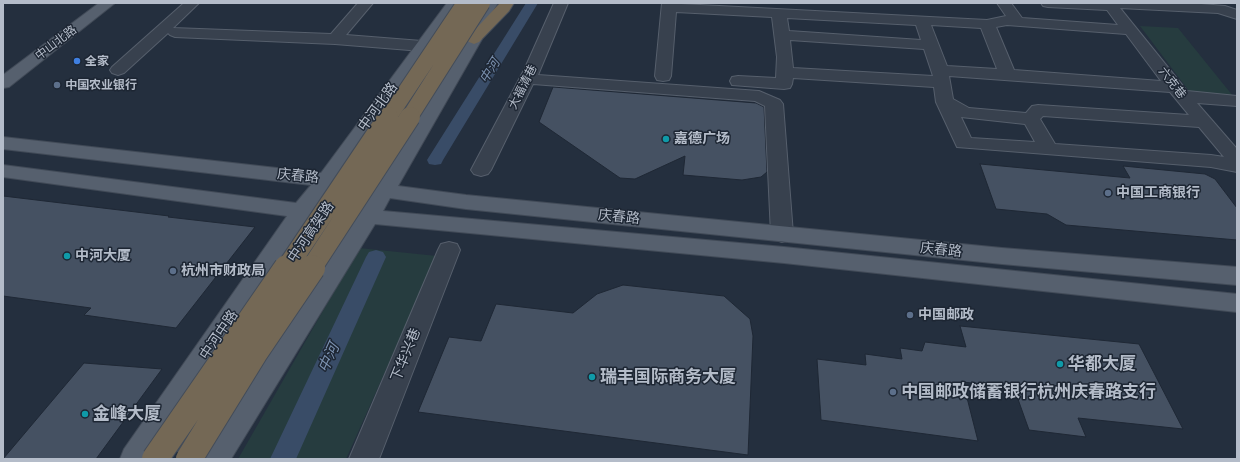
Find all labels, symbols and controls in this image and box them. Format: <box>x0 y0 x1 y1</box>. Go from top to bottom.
street label: 中山北路 <box>32 23 80 63</box>
place label: 全家 <box>85 54 109 68</box>
marker: 全家 <box>72 56 82 66</box>
water label: 中河 <box>476 56 504 86</box>
street label: 大福清巷 <box>506 62 540 112</box>
street label: 六克巷 <box>1155 64 1189 102</box>
place label: 中国农业银行 <box>65 78 137 92</box>
street label: 中河北路 <box>355 79 401 135</box>
marker: 中国农业银行 <box>52 80 62 90</box>
place label: 嘉德广场 <box>674 131 730 147</box>
marker: 嘉德广场 <box>661 134 671 144</box>
street label: 庆春路 <box>276 165 320 187</box>
place label: 中国工商银行 <box>1116 185 1200 201</box>
marker: 中国工商银行 <box>1103 188 1113 198</box>
street label: 中河高架路 <box>284 198 338 266</box>
street label: 庆春路 <box>597 206 641 228</box>
street label: 庆春路 <box>919 239 963 261</box>
place label: 中河大厦 <box>75 248 131 264</box>
marker: 中河大厦 <box>62 251 72 261</box>
place label: 杭州市财政局 <box>181 263 265 279</box>
marker: 杭州市财政局 <box>168 266 178 276</box>
street label: 中河中路 <box>196 307 242 363</box>
place label: 中国邮政 <box>918 307 974 323</box>
marker: 中国邮政 <box>905 310 915 320</box>
street label: 下华兴巷 <box>388 326 424 384</box>
water label: 中河 <box>315 341 343 375</box>
place label: 华都大厦 <box>1068 354 1136 374</box>
marker: 华都大厦 <box>1055 359 1065 369</box>
place label: 瑞丰国际商务大厦 <box>600 367 736 387</box>
marker: 瑞丰国际商务大厦 <box>587 372 597 382</box>
place label: 中国邮政储蓄银行杭州庆春路支行 <box>901 382 1156 402</box>
marker: 中国邮政储蓄银行杭州庆春路支行 <box>888 387 898 397</box>
place label: 金峰大厦 <box>93 404 161 424</box>
marker: 金峰大厦 <box>80 409 90 419</box>

